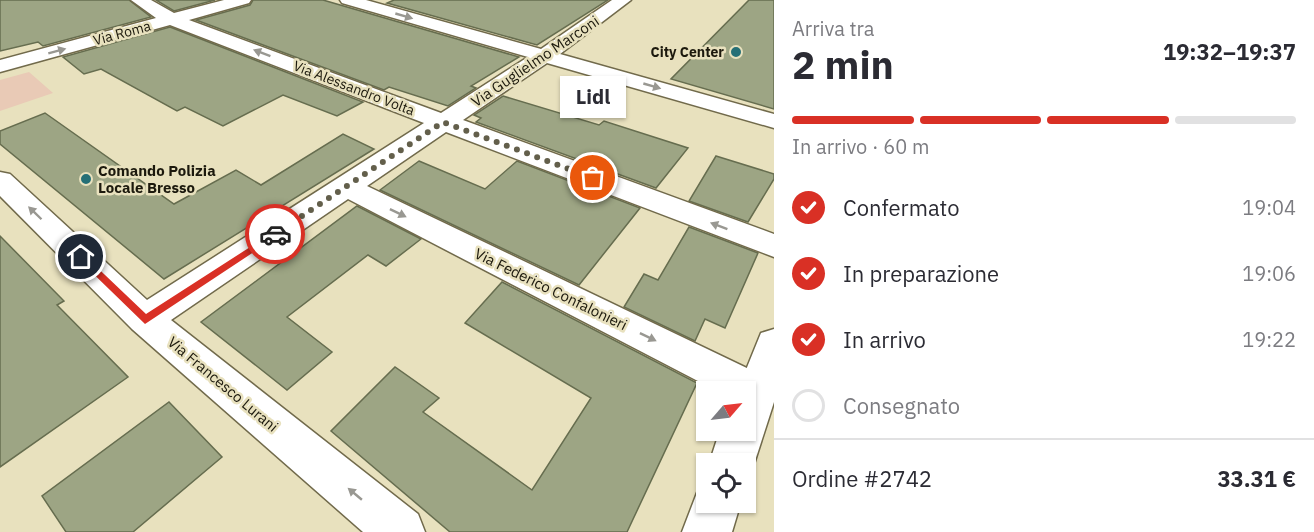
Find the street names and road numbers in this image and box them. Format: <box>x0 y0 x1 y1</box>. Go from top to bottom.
street label: Via Guglielmo Marconi <box>467 11 603 111</box>
street label: Via Roma <box>91 17 153 49</box>
street label: Via Alessandro Volta <box>291 57 418 120</box>
street label: Via Federico Confalonieri <box>472 244 630 334</box>
street label: Via Francesco Lurani <box>164 332 282 436</box>

